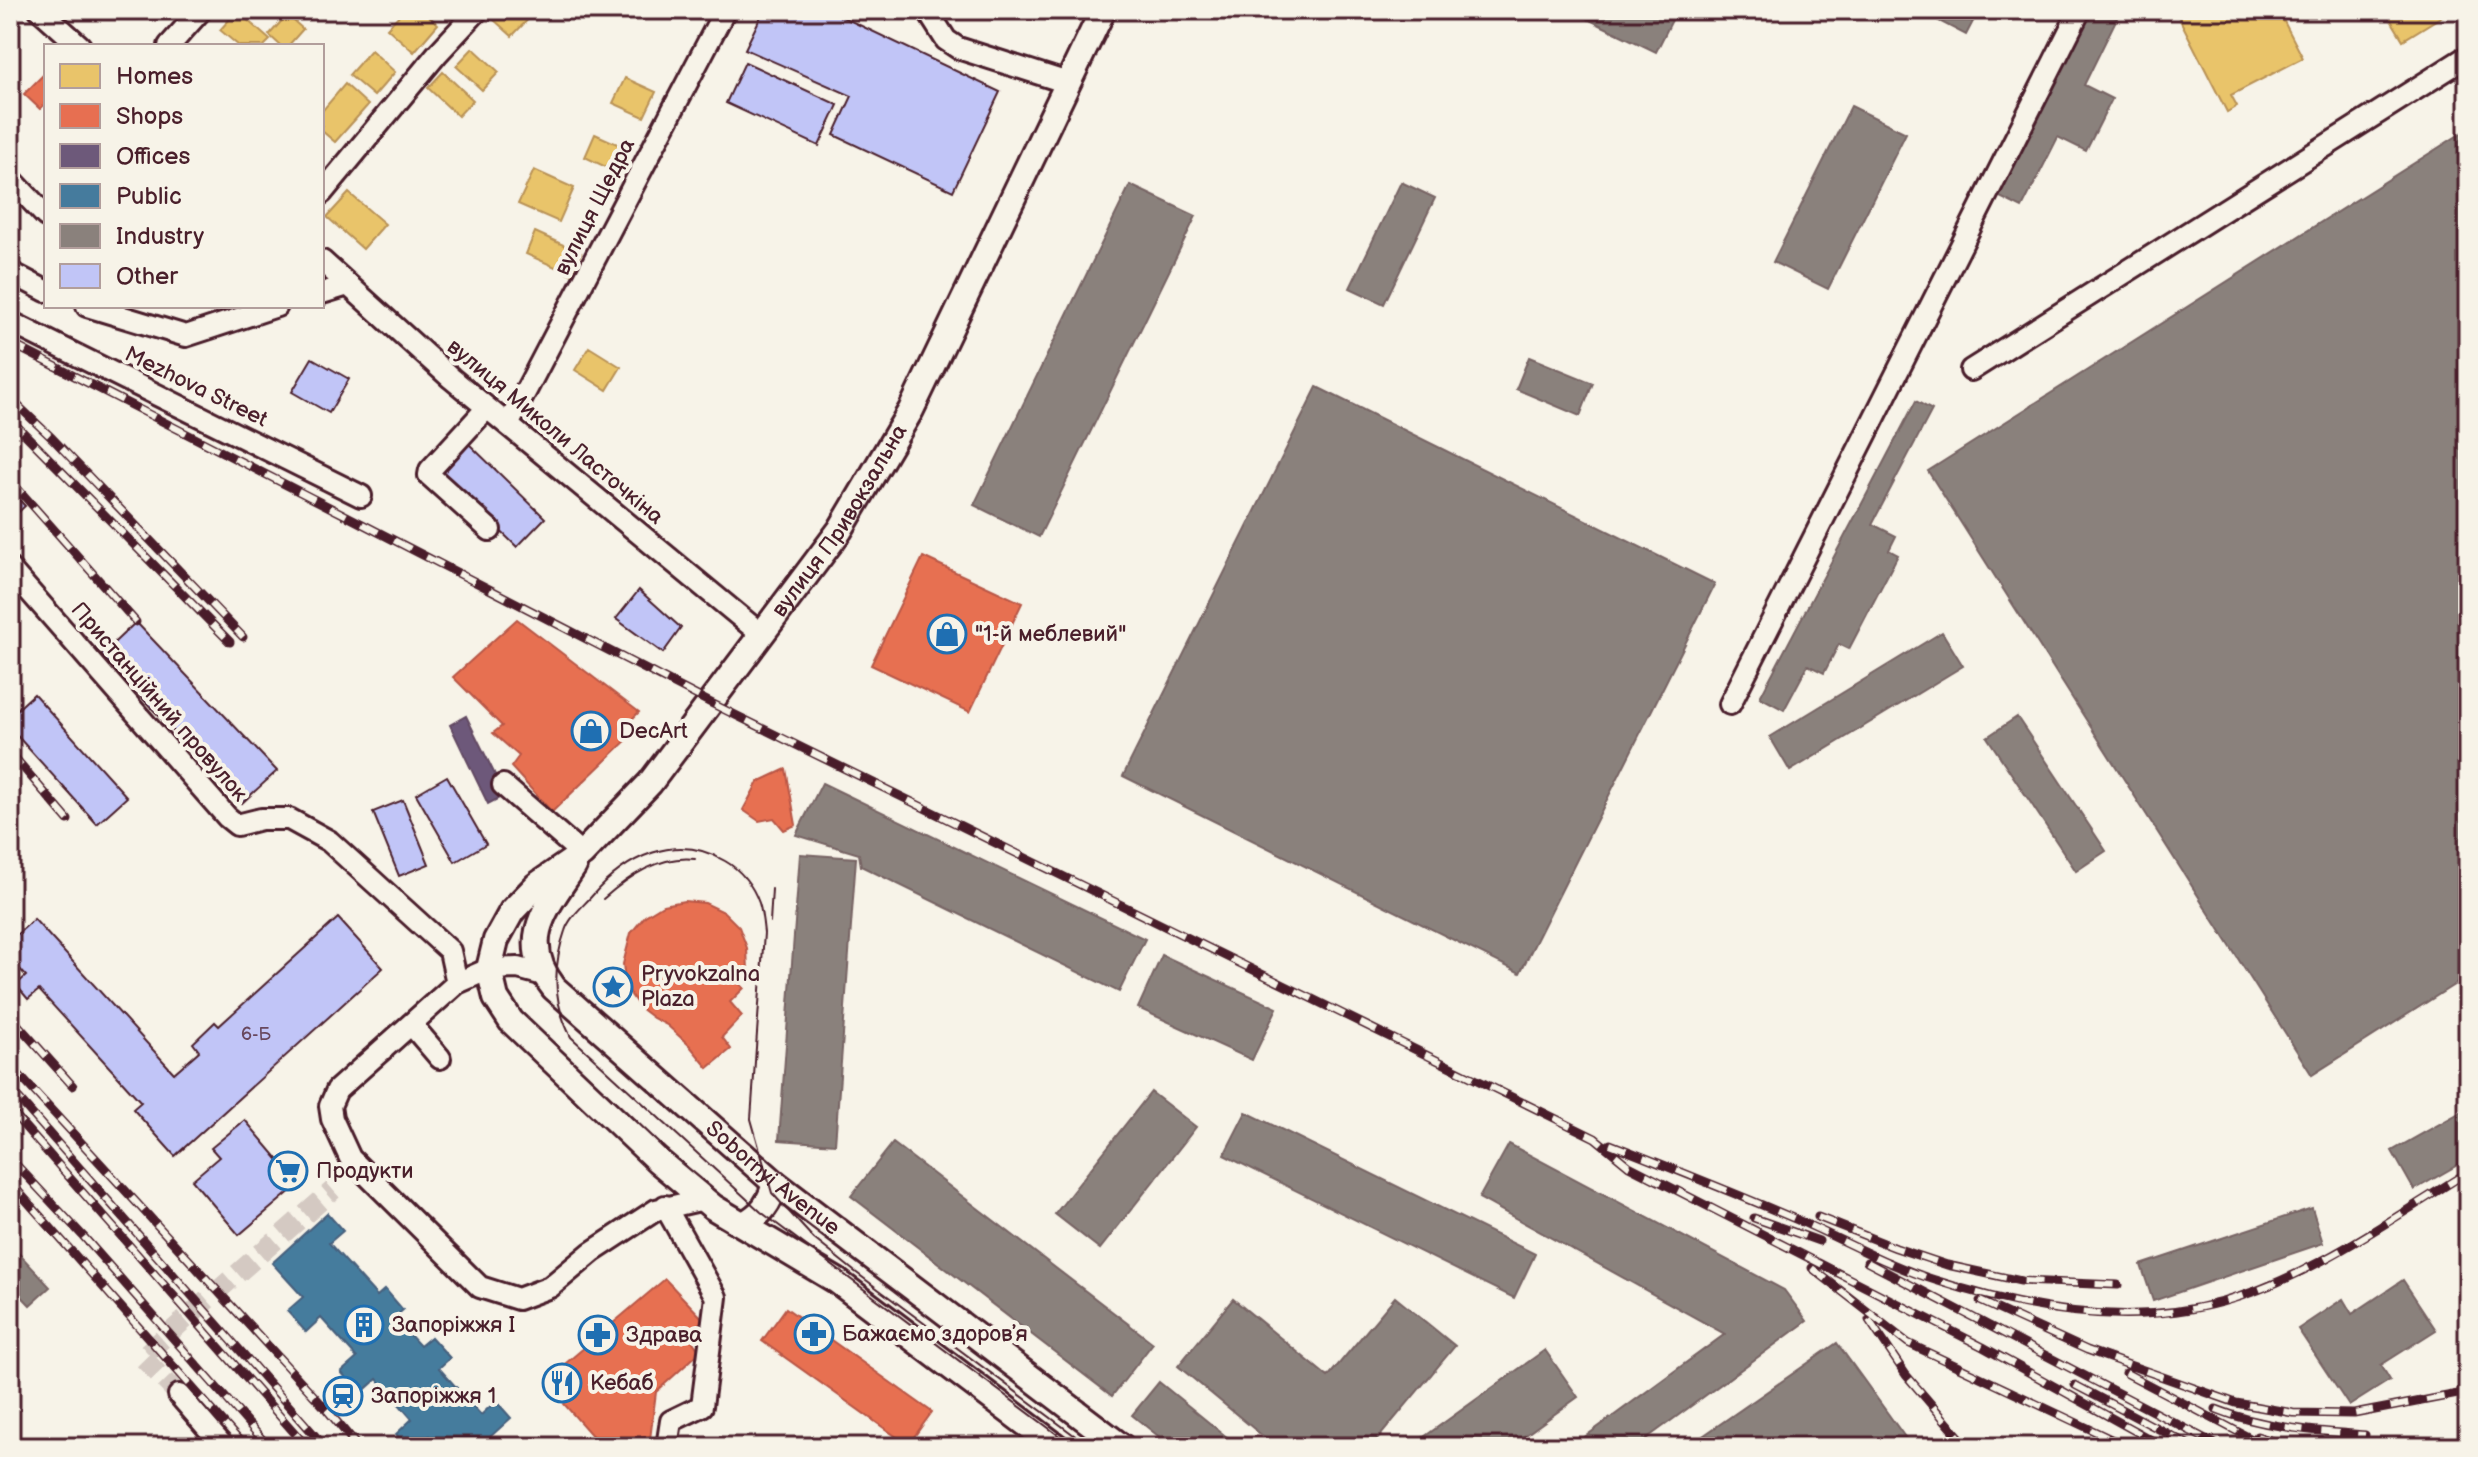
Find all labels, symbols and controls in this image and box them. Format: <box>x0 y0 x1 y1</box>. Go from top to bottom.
legend <box>44 44 324 308</box>
text: Homes <box>116 62 193 91</box>
text: Shops <box>116 102 183 131</box>
street label: вулиця Щедра <box>549 134 641 280</box>
text: Offices <box>116 142 190 171</box>
text: Public <box>116 182 182 211</box>
text: Industry <box>116 222 204 251</box>
text: Other <box>116 262 178 291</box>
street label: вулиця Миколи Ласточкіна <box>441 333 669 531</box>
street label: Mezhova Street <box>120 341 272 433</box>
street label: вулиця Привокзальна <box>766 419 913 622</box>
street label: Пристанційний провулок <box>65 597 253 807</box>
shop icon: "1-й меблевий" <box>926 613 968 655</box>
place label: "1-й меблевий" <box>975 621 1126 648</box>
shop icon: DecArt <box>570 710 612 752</box>
place label: DecArt <box>619 718 688 745</box>
place label: Pryvokzalna Plaza <box>641 961 760 1013</box>
place icon: Pryvokzalna Plaza <box>592 966 634 1008</box>
house number: 6-Б <box>241 1024 272 1045</box>
street label: Sobornyi Avenue <box>700 1115 845 1241</box>
supermarket icon: Продукти <box>267 1150 309 1192</box>
place label: Продукти <box>316 1158 413 1185</box>
building icon: Запорiжжя I <box>343 1304 385 1346</box>
place label: Запорiжжя I <box>392 1312 515 1339</box>
pharmacy icon: Бажаємо здоровʼя <box>793 1313 835 1355</box>
pharmacy icon: Здрава <box>577 1314 619 1356</box>
place label: Бажаємо здоровʼя <box>842 1321 1028 1348</box>
place label: Здрава <box>626 1322 702 1349</box>
restaurant icon: Кебаб <box>541 1362 583 1404</box>
place label: Кебаб <box>590 1370 654 1397</box>
station icon: Запоріжжя 1 <box>322 1375 364 1417</box>
place label: Запоріжжя 1 <box>371 1383 496 1410</box>

